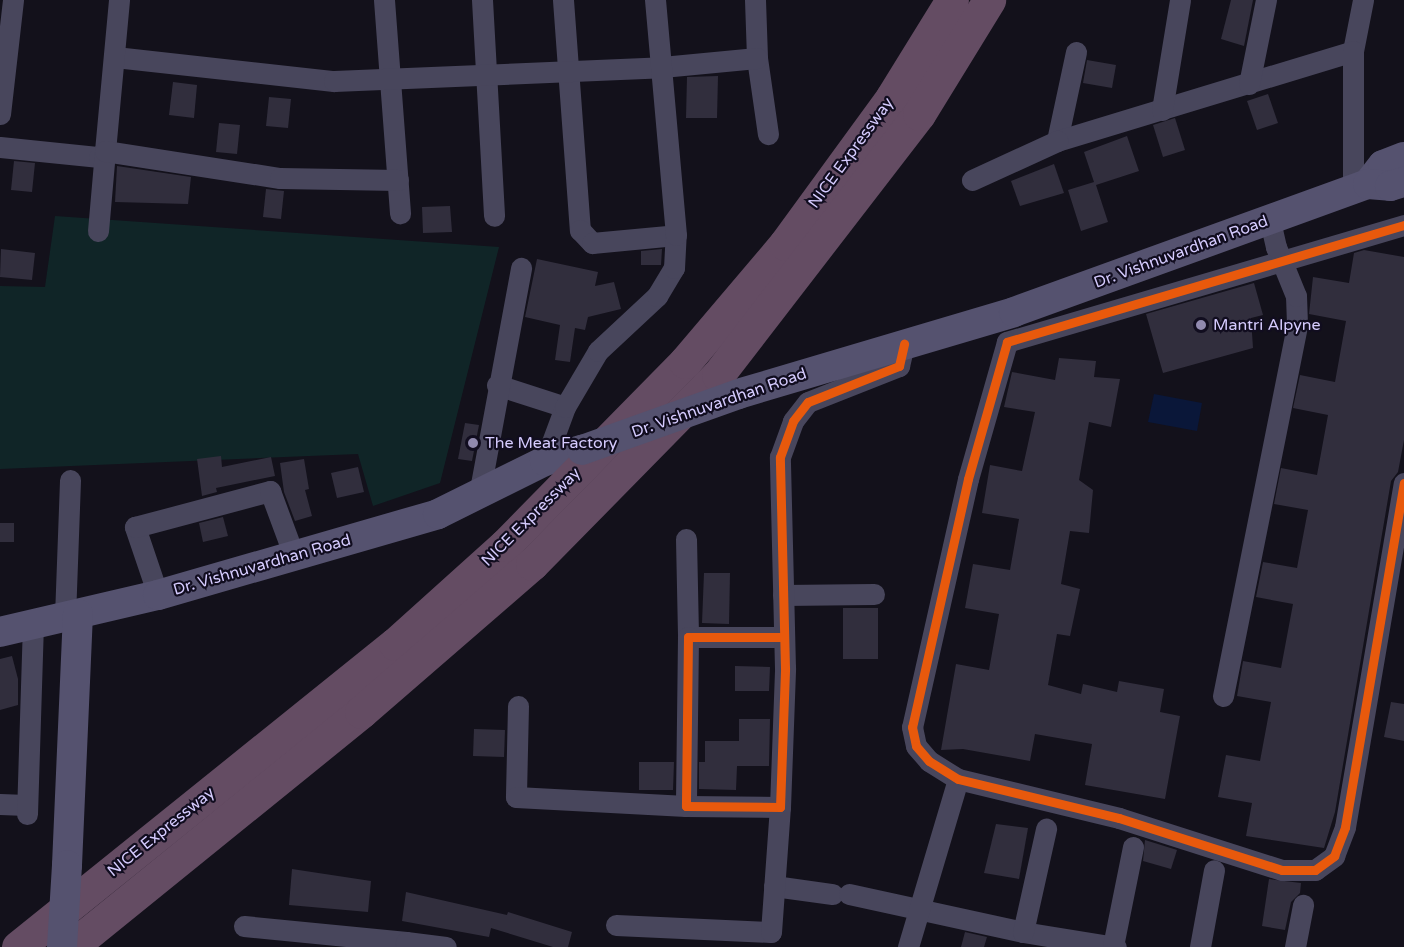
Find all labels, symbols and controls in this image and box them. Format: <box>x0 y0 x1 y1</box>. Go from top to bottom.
street label: NICE Expressway <box>804 94 898 212</box>
street label: Dr. Vishnuvardhan Road <box>1091 212 1271 292</box>
place label: Mantri Alpyne <box>1213 315 1321 335</box>
marker: Mantri Alpyne <box>1194 318 1208 332</box>
street label: Dr. Vishnuvardhan Road <box>629 364 809 442</box>
place label: The Meat Factory <box>485 433 617 453</box>
marker: The Meat Factory <box>466 436 480 450</box>
street label: NICE Expressway <box>478 464 584 570</box>
street label: Dr. Vishnuvardhan Road <box>171 530 353 600</box>
street label: NICE Expressway <box>104 783 218 881</box>

